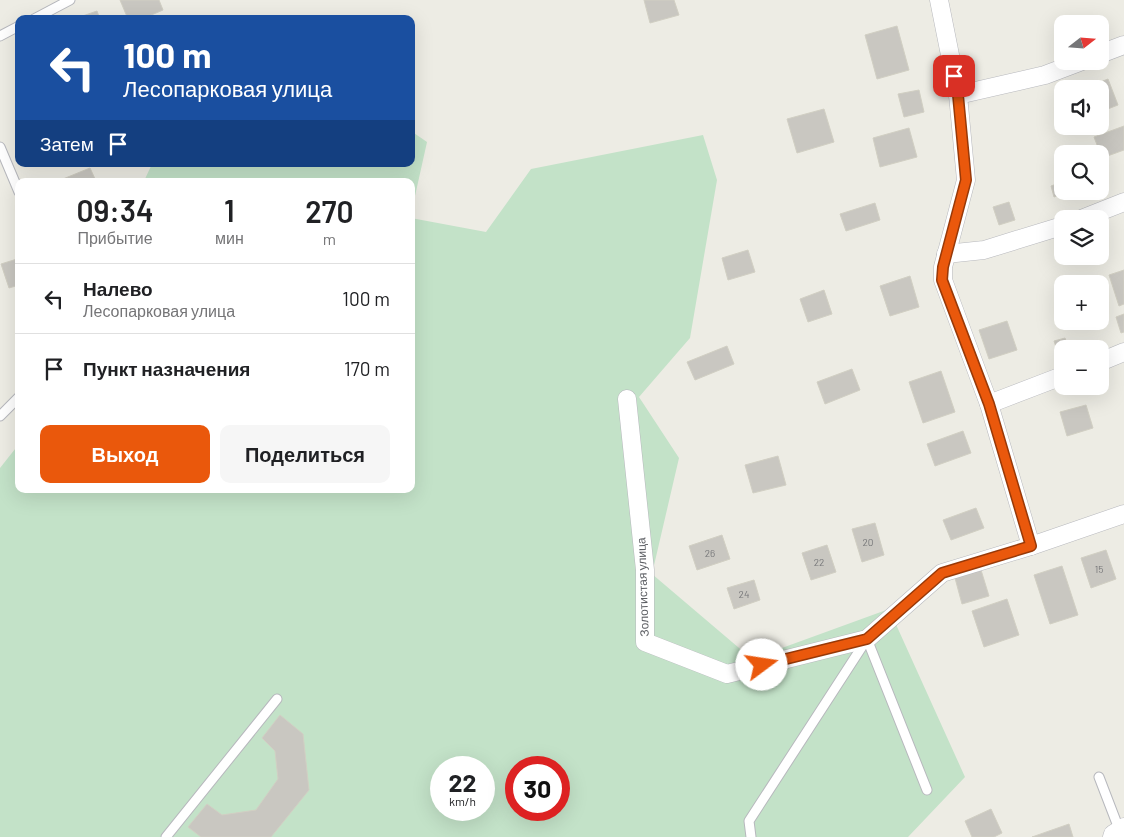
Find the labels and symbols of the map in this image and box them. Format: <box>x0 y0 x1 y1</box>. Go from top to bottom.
north arrow <box>1054 15 1109 70</box>
pin <box>933 55 975 97</box>
house number: 20 <box>862 536 874 548</box>
street label: Золотистая улица <box>633 537 652 637</box>
house number: 26 <box>705 547 715 559</box>
house number: 22 <box>814 556 824 568</box>
house number: 15 <box>1095 563 1103 575</box>
house number: 24 <box>739 588 749 600</box>
position arrow <box>735 638 787 690</box>
speed limit sign: 30 <box>505 756 570 821</box>

